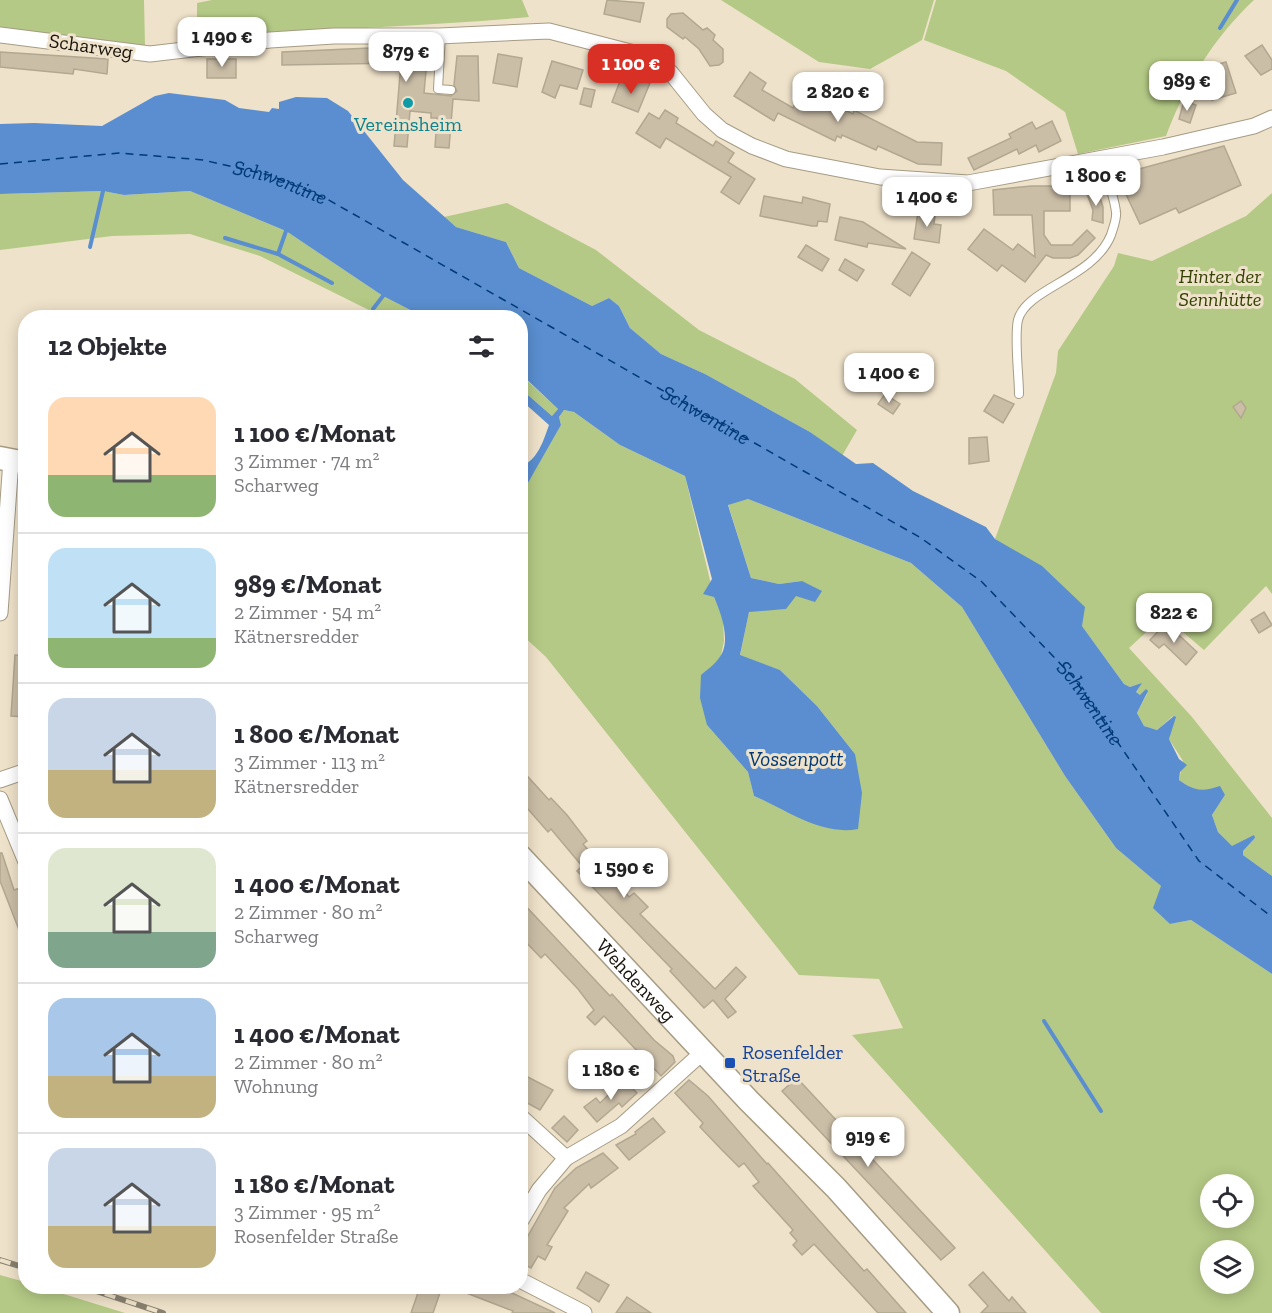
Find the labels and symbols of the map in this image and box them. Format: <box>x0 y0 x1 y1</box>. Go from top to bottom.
pin: 1 490 € <box>167 17 277 68</box>
street label: Scharweg <box>47 28 135 64</box>
pin: 879 € <box>364 32 448 83</box>
pin: 1 100 € <box>576 44 686 95</box>
pin: 989 € <box>1145 61 1229 112</box>
pin: 2 820 € <box>783 72 893 123</box>
marker: Vereinsheim <box>401 96 415 110</box>
place label: Vereinsheim <box>353 112 463 136</box>
water label: Schwentine <box>231 154 331 210</box>
pin: 1 800 € <box>1041 156 1151 207</box>
pin: 1 400 € <box>872 177 982 228</box>
park label: Hinter der Sennhütte <box>1178 264 1262 311</box>
pin: 1 400 € <box>834 353 944 404</box>
water label: Schwentine <box>657 379 755 450</box>
pin: 822 € <box>1132 593 1216 644</box>
water label: Schwentine <box>1052 655 1129 750</box>
water label: Vossenpott <box>748 746 844 771</box>
pin: 1 590 € <box>569 848 679 899</box>
street label: Wehdenweg <box>591 934 681 1027</box>
place label: Rosenfelder Straße <box>742 1040 844 1087</box>
pin: 1 180 € <box>556 1050 666 1101</box>
marker: Rosenfelder Straße <box>723 1056 737 1070</box>
pin: 919 € <box>826 1117 910 1168</box>

